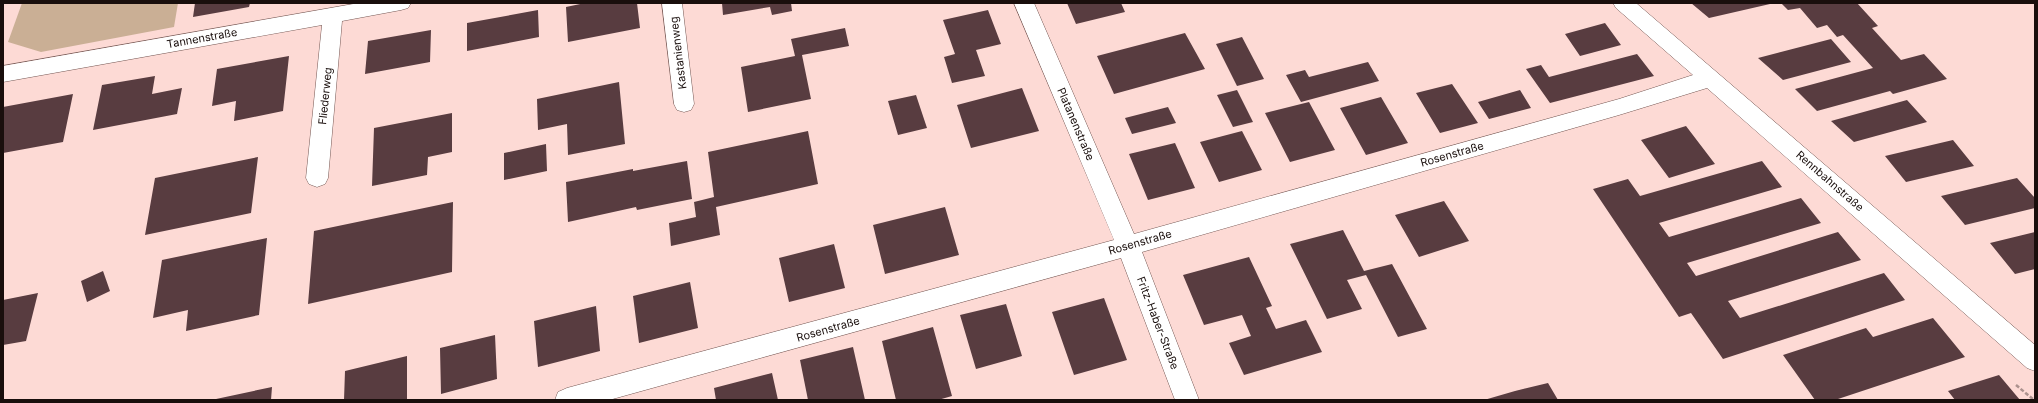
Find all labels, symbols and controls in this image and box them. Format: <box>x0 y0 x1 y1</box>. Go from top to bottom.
street label: Kastanienweg <box>667 16 689 90</box>
street label: Tannenstraße <box>166 25 238 51</box>
street label: Fliederweg <box>315 67 335 125</box>
street label: Platanenstraße <box>1054 85 1098 163</box>
street label: Rosenstraße <box>1419 138 1485 170</box>
street label: Rennbahnstraße <box>1793 148 1867 214</box>
street label: Rosenstraße <box>1107 226 1173 258</box>
street label: Fritz-Haber-Straße <box>1134 275 1182 371</box>
street label: Rosenstraße <box>795 313 861 345</box>

